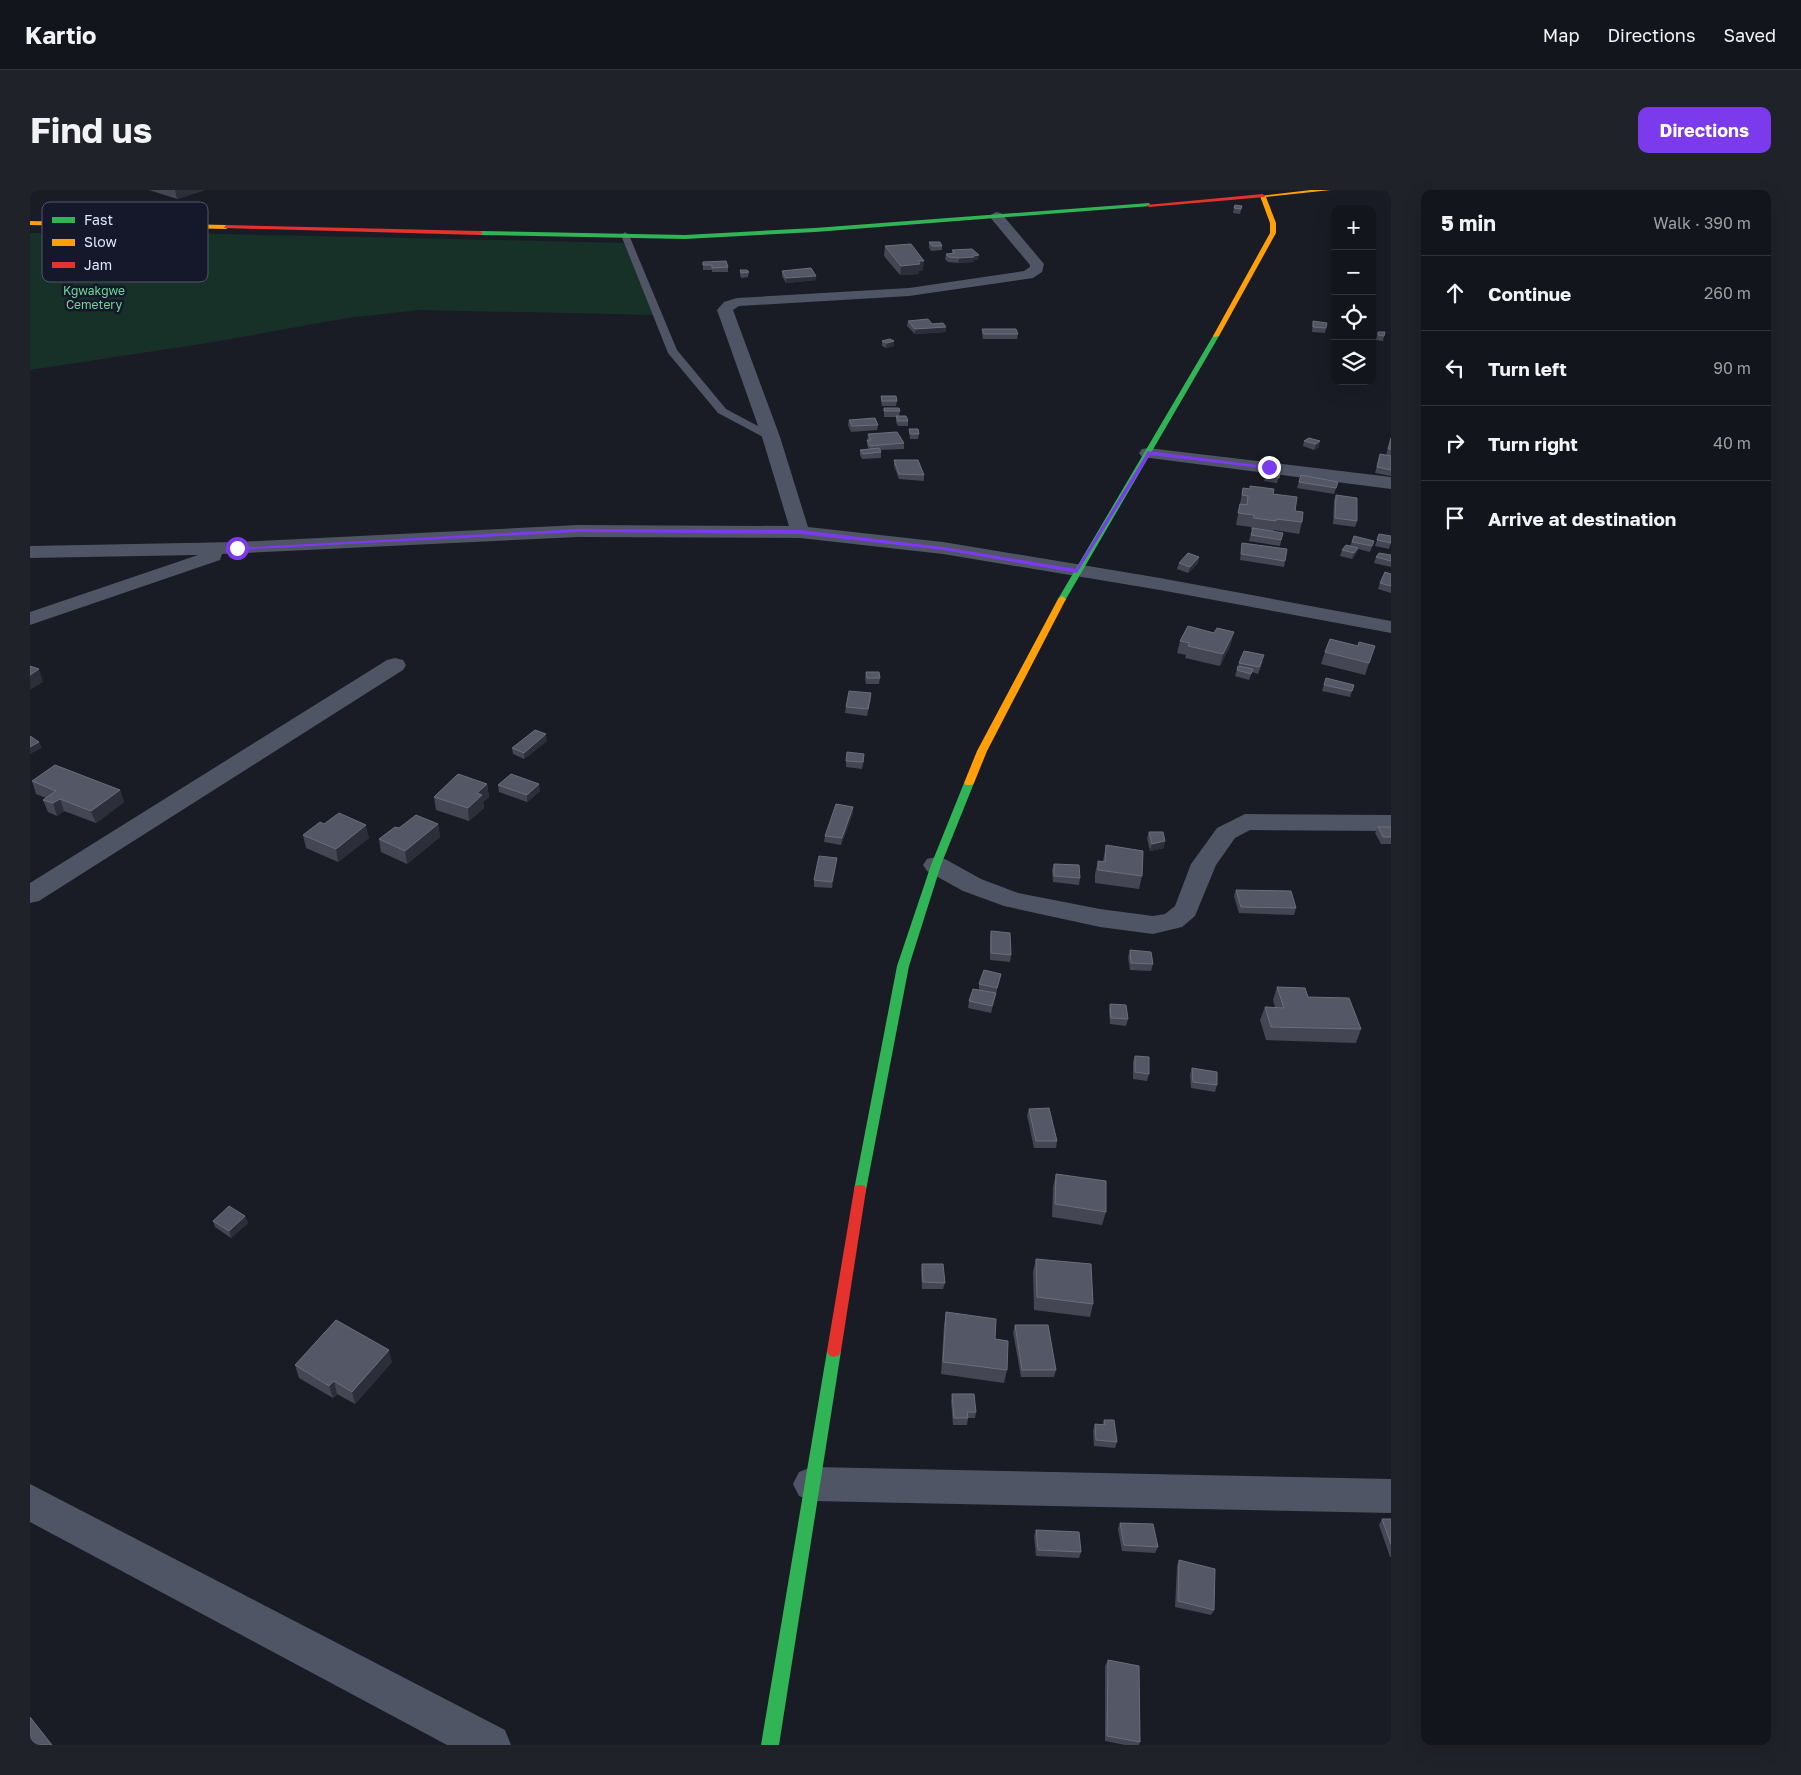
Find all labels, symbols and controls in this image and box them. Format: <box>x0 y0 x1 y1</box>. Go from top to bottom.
text: Kartio <box>25 20 97 49</box>
text: Map <box>1543 24 1579 46</box>
text: Directions <box>1607 24 1695 46</box>
text: Saved <box>1723 24 1776 46</box>
button: Directions <box>1638 107 1771 153</box>
text: Find us <box>30 109 152 151</box>
legend <box>42 202 208 282</box>
map controls <box>1331 205 1376 385</box>
button: + <box>1331 205 1376 250</box>
text: 5 min <box>1441 210 1496 236</box>
text: Fast <box>84 211 113 228</box>
text: Walk · 390 m <box>1653 213 1751 233</box>
text: Slow <box>84 233 117 250</box>
button: − <box>1331 250 1376 295</box>
text: Jam <box>84 256 112 273</box>
icon: ahead <box>1441 279 1469 307</box>
text: Continue <box>1488 282 1571 305</box>
park label: Kgwakgwe Cemetery <box>63 283 125 312</box>
text: 260 m <box>1704 283 1751 303</box>
button: locate <box>1331 295 1376 340</box>
button: layers <box>1331 340 1376 385</box>
icon: left <box>1441 354 1469 382</box>
text: Turn left <box>1488 357 1567 380</box>
text: 90 m <box>1713 358 1751 378</box>
icon: right <box>1441 429 1469 457</box>
text: Turn right <box>1488 432 1578 455</box>
text: 40 m <box>1713 433 1751 453</box>
route end <box>1258 456 1281 479</box>
icon: arrive <box>1441 504 1469 532</box>
text: Arrive at destination <box>1488 507 1676 530</box>
route start <box>226 537 249 560</box>

